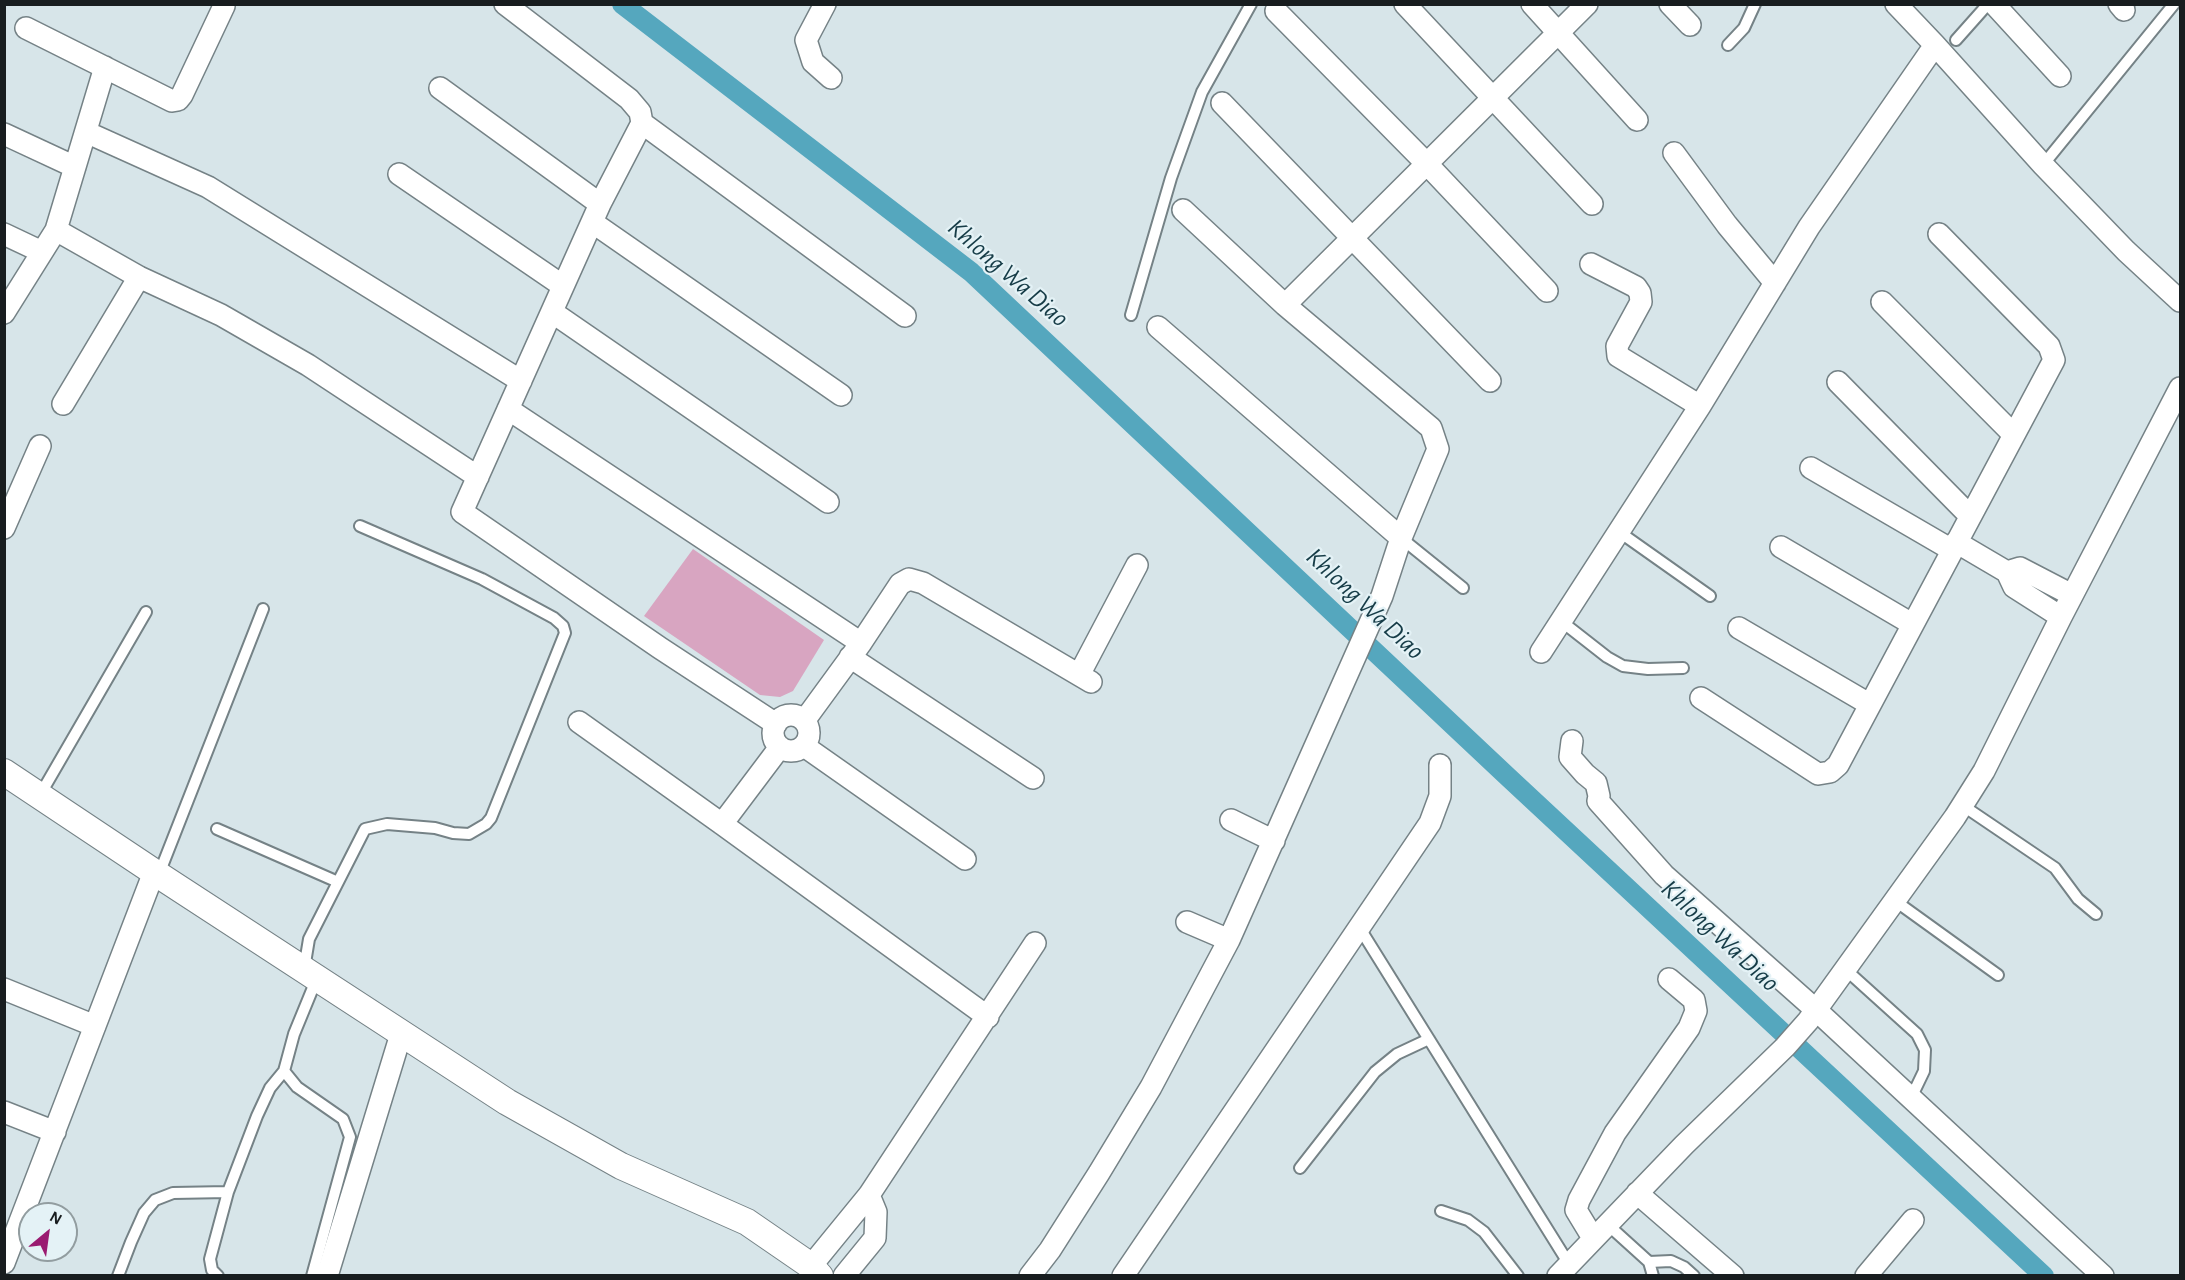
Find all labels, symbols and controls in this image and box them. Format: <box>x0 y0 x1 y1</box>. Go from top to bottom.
water label: Khlong Wa Diao <box>941 212 1075 334</box>
water label: Khlong Wa Diao <box>1299 541 1431 667</box>
water label: Khlong Wa Diao <box>1654 873 1786 999</box>
north arrow <box>18 1202 78 1262</box>
text: N <box>47 1208 65 1228</box>

